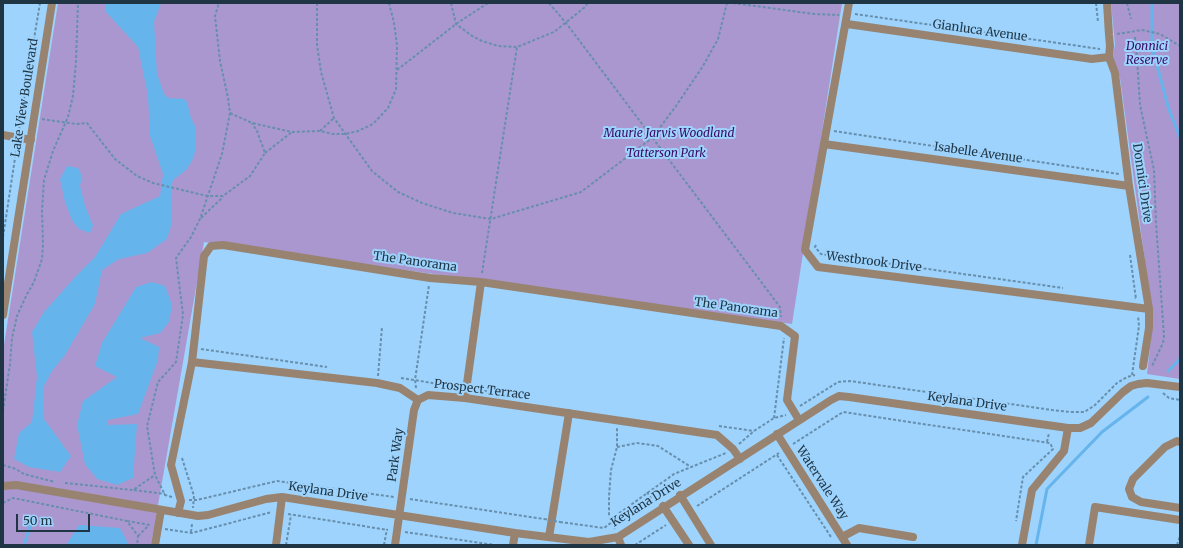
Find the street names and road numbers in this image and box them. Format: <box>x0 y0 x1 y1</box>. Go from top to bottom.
street label: Gianluca Avenue <box>932 17 1028 45</box>
street label: Lake View Boulevard <box>8 38 42 158</box>
street label: Isabelle Avenue <box>933 140 1023 166</box>
street label: Donnici Drive <box>1129 142 1155 224</box>
street label: The Panorama <box>372 249 458 275</box>
street label: Westbrook Drive <box>825 249 923 275</box>
street label: The Panorama <box>693 295 779 321</box>
street label: Prospect Terrace <box>433 377 531 403</box>
street label: Keylana Drive <box>926 389 1008 415</box>
street label: Park Way <box>385 427 407 483</box>
street label: Watervale Way <box>793 443 851 523</box>
street label: Keylana Drive <box>608 476 684 530</box>
street label: Keylana Drive <box>287 479 369 505</box>

